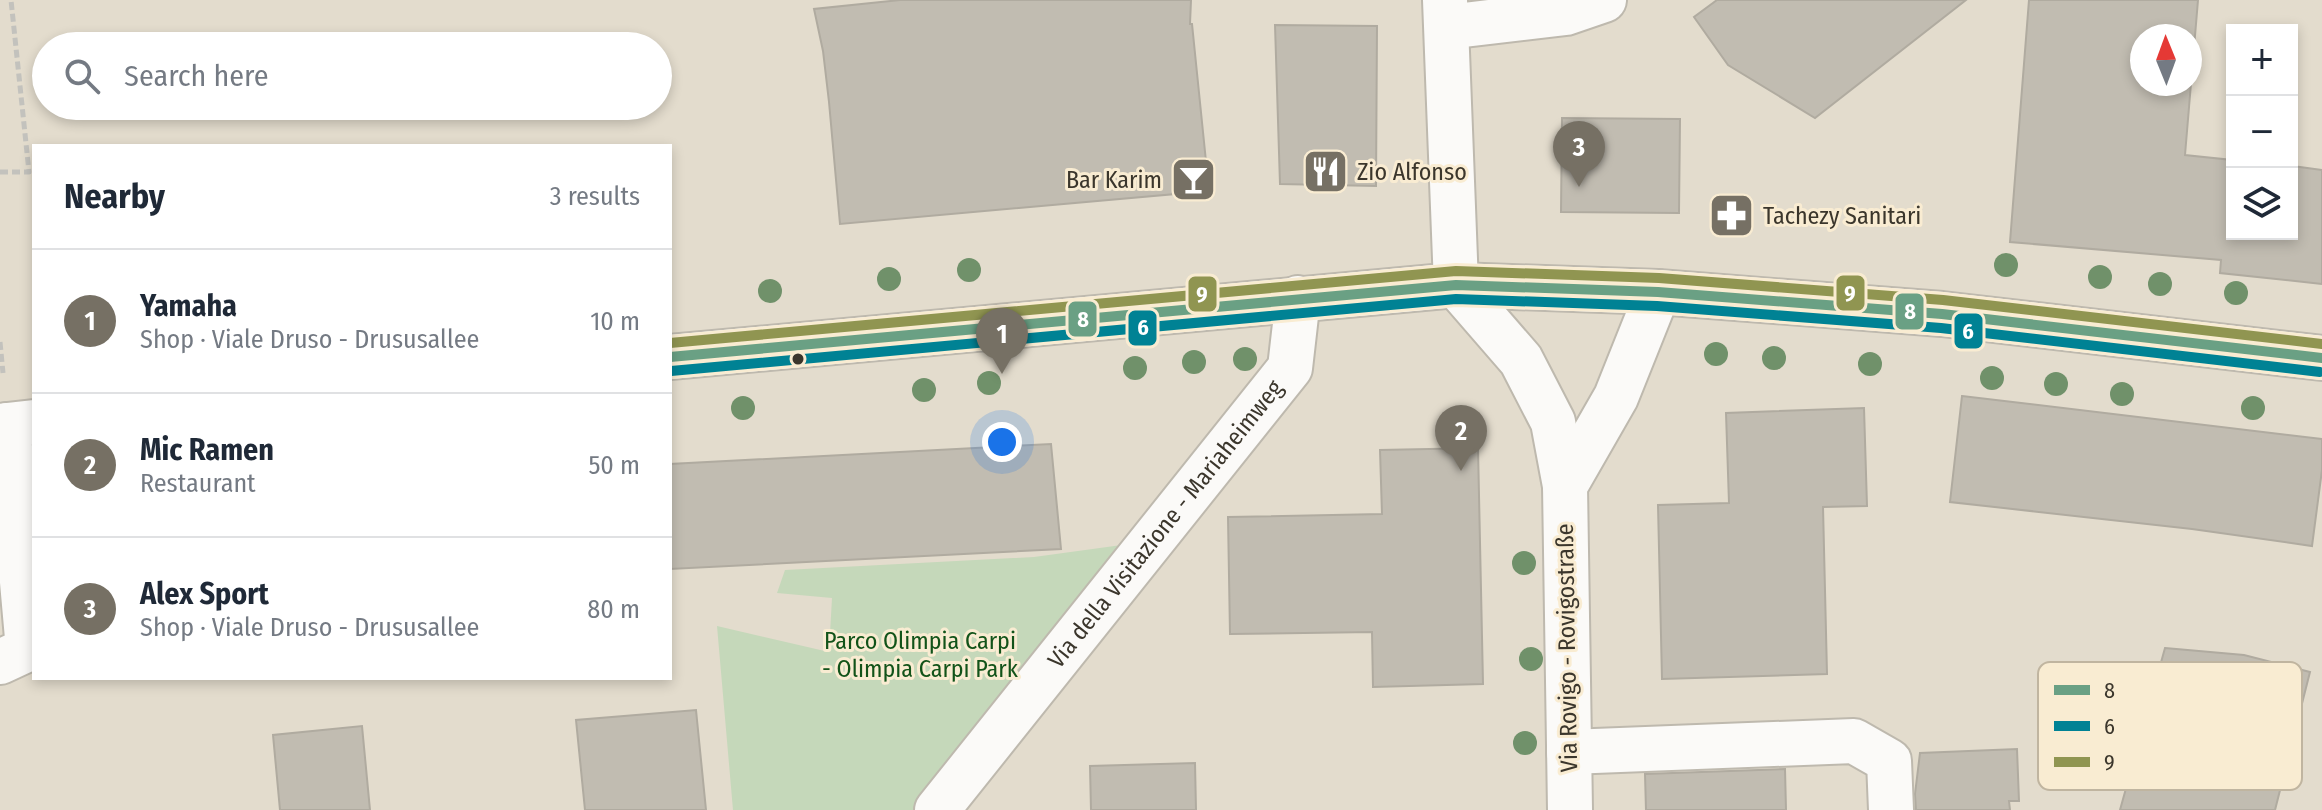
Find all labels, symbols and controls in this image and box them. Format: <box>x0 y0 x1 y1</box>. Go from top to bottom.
north arrow <box>2130 24 2202 96</box>
map controls <box>2226 24 2298 240</box>
button: + <box>2226 24 2298 96</box>
search box <box>32 32 672 120</box>
icon: search <box>60 54 104 98</box>
text: Search here <box>124 58 269 94</box>
button: − <box>2226 96 2298 168</box>
pin: 3 <box>1553 121 1605 187</box>
restaurant icon: Zio Alfonso <box>1302 148 1350 196</box>
bar icon: Bar Karim <box>1169 156 1217 204</box>
place label: Zio Alfonso <box>1357 158 1467 186</box>
place label: Bar Karim <box>1066 166 1162 194</box>
button: layers <box>2226 168 2298 240</box>
text: Nearby <box>64 176 165 217</box>
text: 3 results <box>550 181 640 212</box>
pharmacy icon: Tachezy Sanitari <box>1708 192 1756 240</box>
place label: Tachezy Sanitari <box>1763 202 1921 230</box>
line badge: 9 <box>1835 274 1866 312</box>
line badge: 9 <box>1187 275 1218 313</box>
text: 9 <box>1844 280 1856 307</box>
text: 9 <box>1196 281 1208 308</box>
text: Yamaha <box>140 288 237 324</box>
line badge: 8 <box>1894 292 1925 331</box>
text: 8 <box>1904 298 1916 325</box>
line badge: 8 <box>1067 300 1098 338</box>
text: 1 <box>85 306 96 337</box>
text: 10 m <box>590 306 640 337</box>
text: 8 <box>1077 306 1089 333</box>
pin: 1 <box>976 308 1028 374</box>
line badge: 6 <box>1127 309 1158 347</box>
line badge: 6 <box>1953 312 1984 350</box>
text: 6 <box>1137 314 1149 341</box>
text: 6 <box>1962 318 1974 345</box>
text: Shop · Viale Druso - Drususallee <box>140 324 479 355</box>
unlabelled marker <box>790 351 806 367</box>
street label: Via della Visitazione - Mariaheimweg <box>1042 374 1289 673</box>
pin: 2 <box>1435 405 1487 471</box>
your location <box>982 422 1022 462</box>
text: Mic Ramen <box>140 432 274 468</box>
text: 2 <box>84 450 96 481</box>
text: 50 m <box>588 450 640 481</box>
text: Restaurant <box>140 468 256 499</box>
street label: Via Rovigo - Rovigostraße <box>1551 523 1583 773</box>
text: Alex Sport <box>140 576 269 612</box>
text: 3 <box>84 594 96 625</box>
text: 80 m <box>587 594 640 625</box>
text: Shop · Viale Druso - Drususallee <box>140 612 479 643</box>
park label: Parco Olimpia Carpi - Olimpia Carpi Park <box>822 627 1019 683</box>
legend <box>2038 662 2302 790</box>
text: 8 <box>2104 677 2115 704</box>
text: 6 <box>2104 713 2115 740</box>
text: 9 <box>2104 749 2115 776</box>

